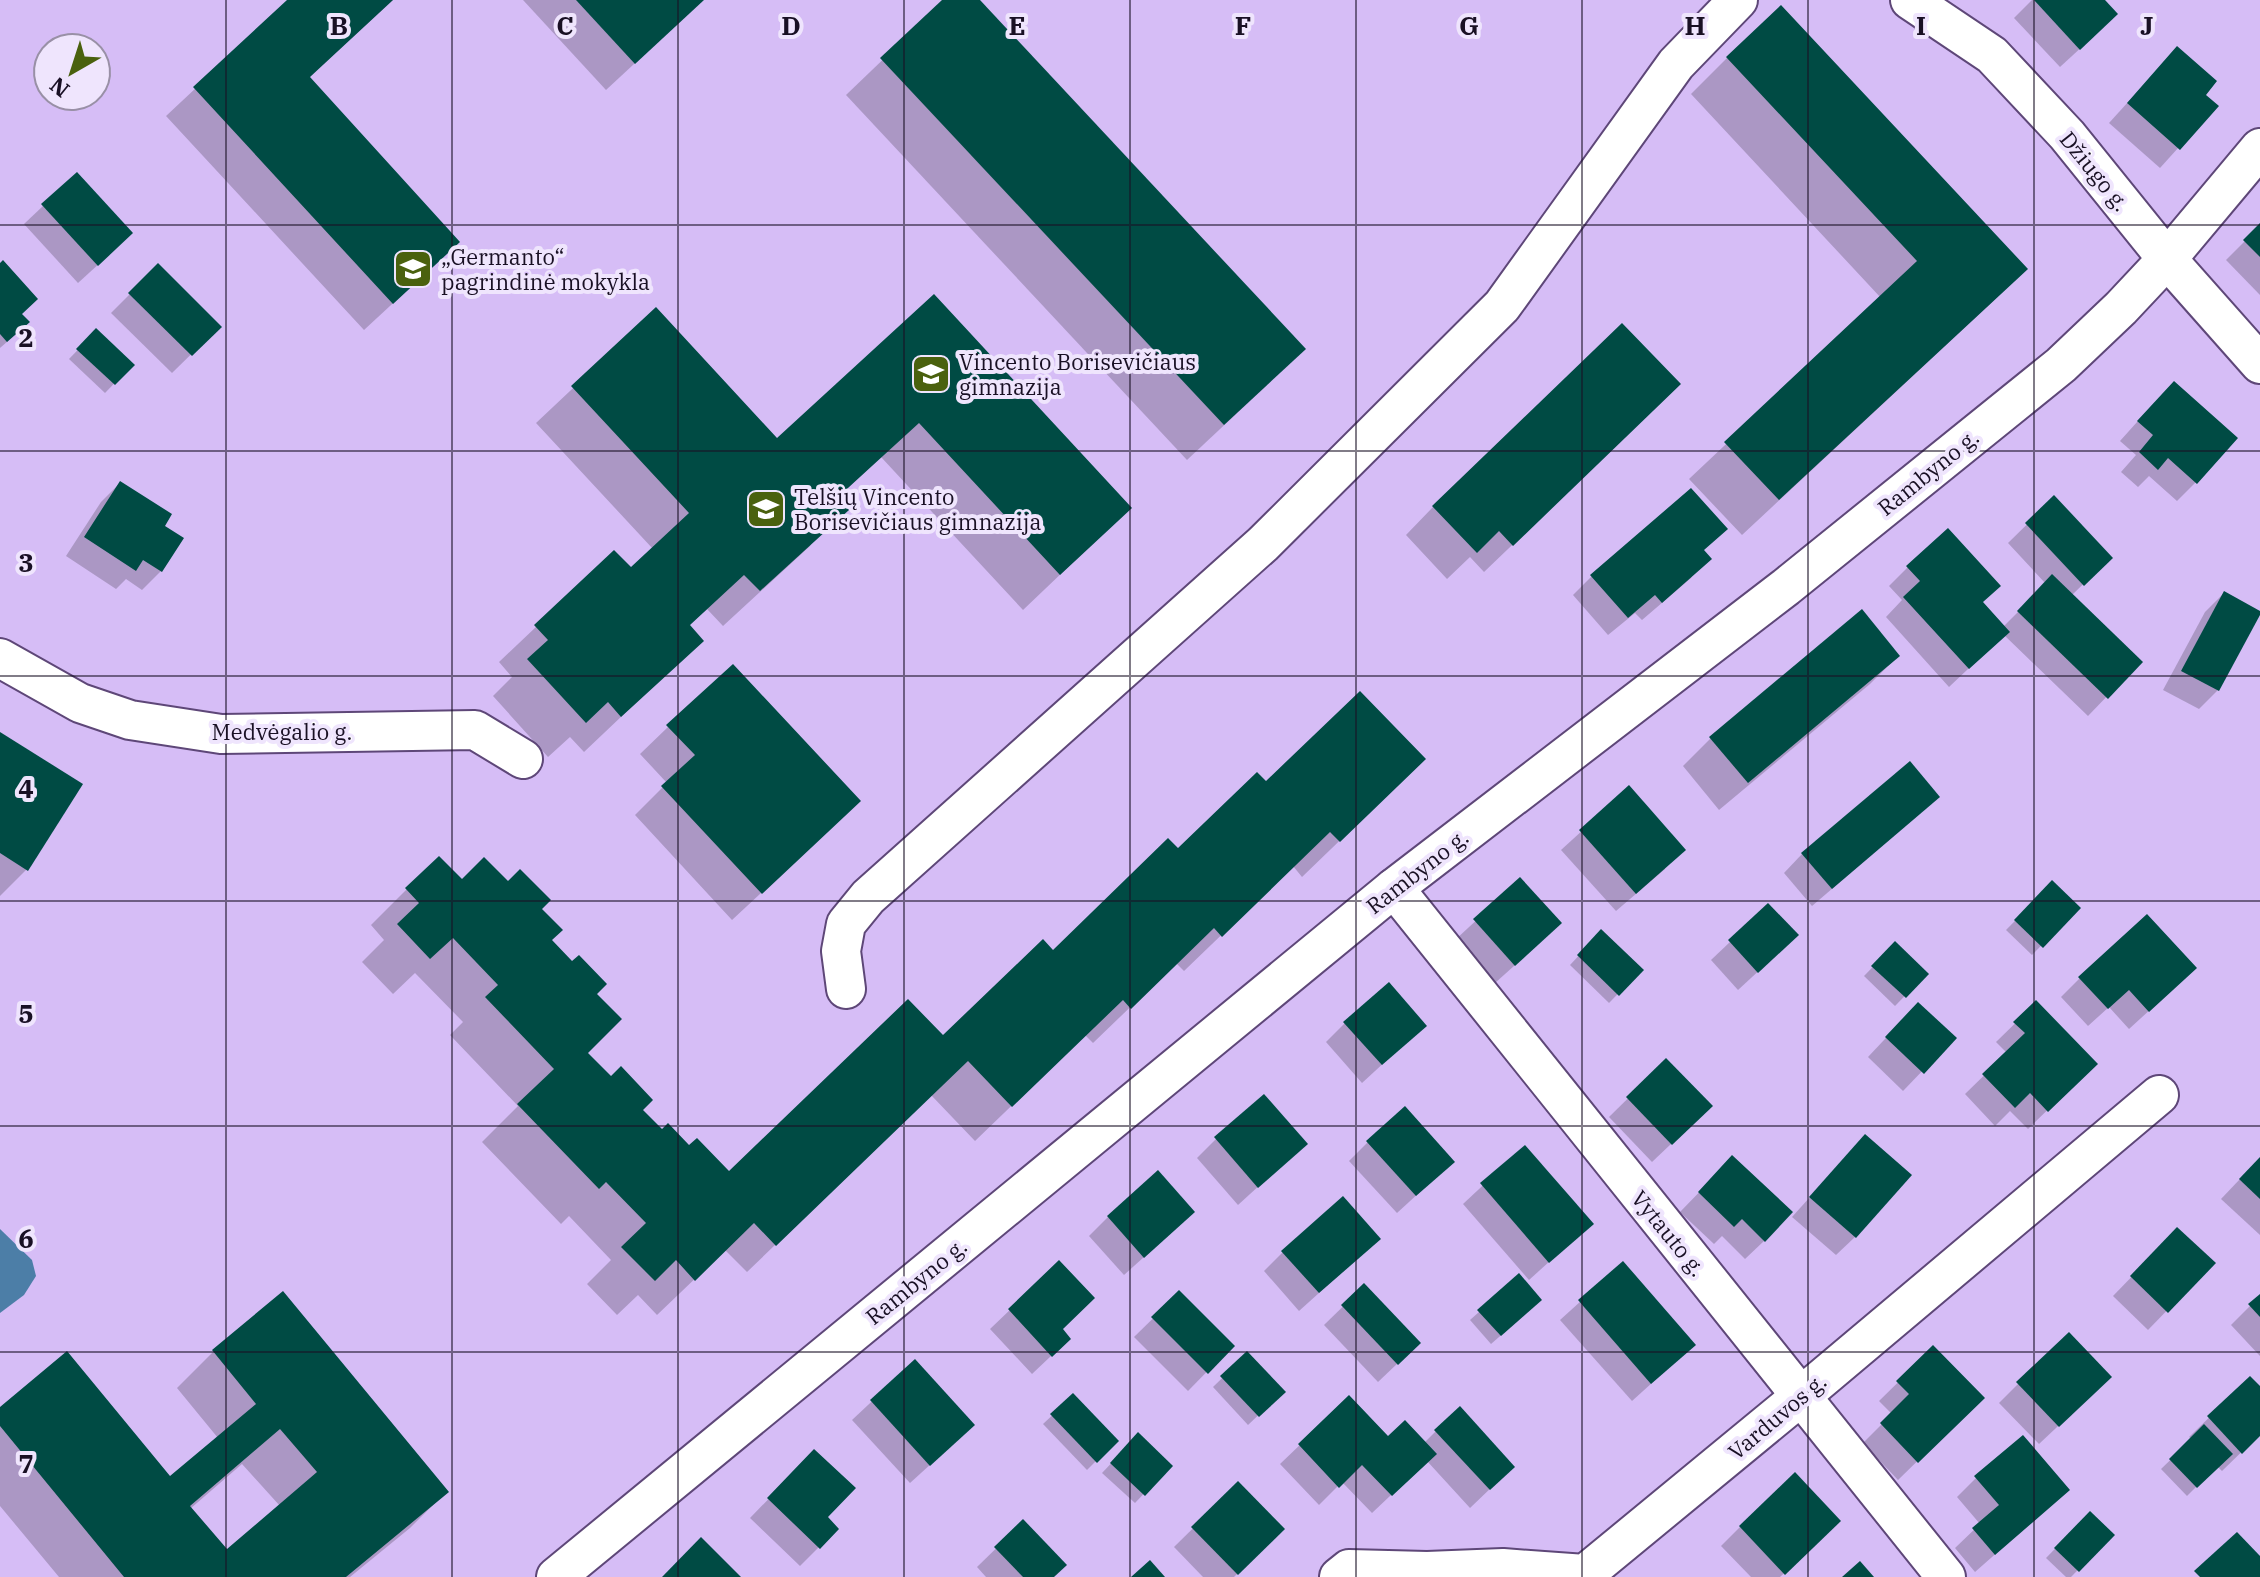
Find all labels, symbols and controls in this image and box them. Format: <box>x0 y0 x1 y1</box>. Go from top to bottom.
text: B <box>330 8 348 42</box>
text: C <box>556 8 574 42</box>
text: D <box>781 8 801 42</box>
text: E <box>1008 8 1026 42</box>
text: F <box>1235 8 1251 42</box>
text: G <box>1459 8 1479 42</box>
text: H <box>1684 8 1706 42</box>
text: I <box>1916 8 1926 42</box>
text: J <box>2140 8 2154 42</box>
north arrow <box>32 32 112 112</box>
text: N <box>43 71 75 105</box>
street label: Džiugo g. <box>2054 125 2136 217</box>
place label: „Germanto“ pagrindinė mokykla <box>441 242 650 296</box>
school or university icon: „Germanto“ pagrindinė mokykla <box>392 248 434 290</box>
text: 2 <box>18 320 34 354</box>
place label: Vincento Borisevičiaus gimnazija <box>959 347 1196 401</box>
school or university icon: Vincento Borisevičiaus gimnazija <box>910 353 952 395</box>
street label: Rambyno g. <box>1871 422 1985 522</box>
place label: Telšių Vincento Borisevičiaus gimnazija <box>794 482 1041 536</box>
school or university icon: Telšių Vincento Borisevičiaus gimnazija <box>745 488 787 530</box>
text: 3 <box>18 545 34 579</box>
street label: Medvėgalio g. <box>212 717 353 746</box>
text: 4 <box>18 771 34 805</box>
street label: Rambyno g. <box>1360 822 1474 920</box>
text: 5 <box>18 996 34 1030</box>
street label: Vytauto g. <box>1625 1184 1713 1282</box>
text: 6 <box>18 1221 34 1255</box>
street label: Rambyno g. <box>859 1231 973 1331</box>
street label: Varduvos g. <box>1722 1366 1832 1466</box>
text: 7 <box>18 1446 34 1480</box>

